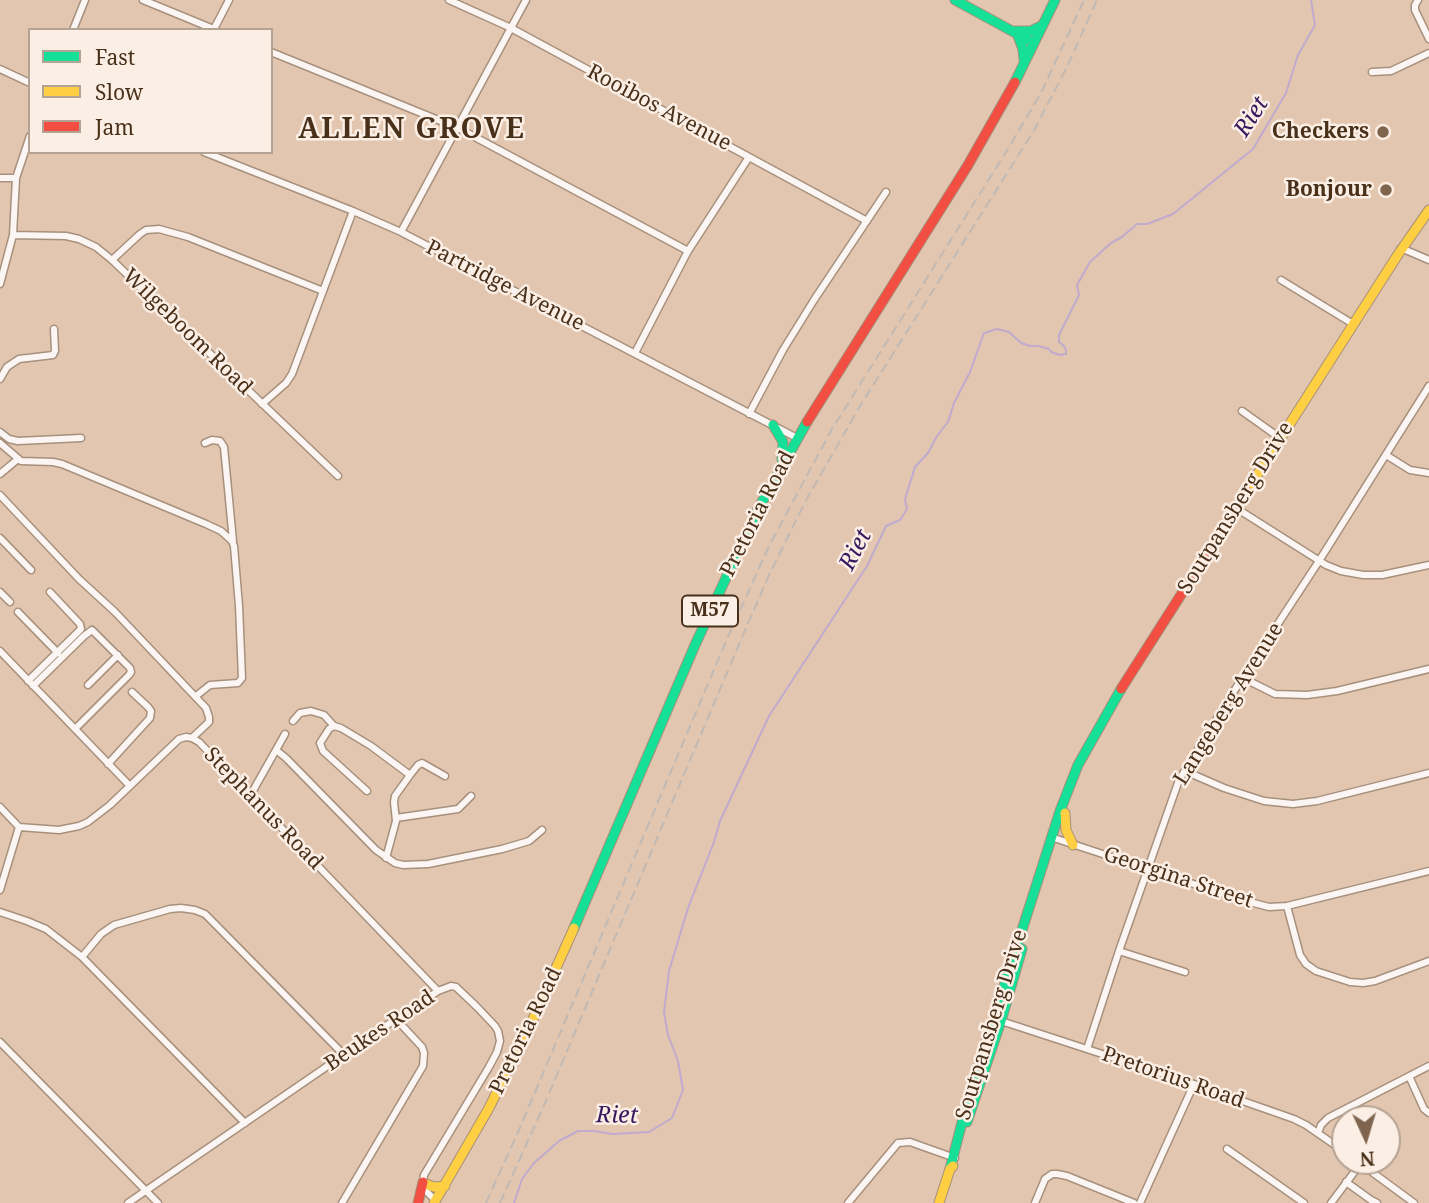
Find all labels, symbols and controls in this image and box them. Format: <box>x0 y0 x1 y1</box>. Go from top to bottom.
legend <box>28 28 273 154</box>
text: Fast <box>95 43 135 71</box>
street label: Rooibos Avenue <box>583 59 735 157</box>
text: Slow <box>95 78 143 106</box>
water label: Riet <box>1229 92 1275 142</box>
text: Jam <box>95 113 134 141</box>
district label: ALLEN GROVE <box>300 113 524 147</box>
place label: Checkers <box>1272 119 1369 145</box>
marker: Checkers <box>1375 124 1391 140</box>
place label: Bonjour <box>1286 177 1372 203</box>
marker: Bonjour <box>1378 182 1394 198</box>
street label: Partridge Avenue <box>422 235 588 337</box>
street label: Wilgeboom Road <box>117 264 257 400</box>
street label: Soutpansberg Drive <box>1173 417 1299 599</box>
street label: Pretoria Road <box>715 447 801 581</box>
water label: Riet <box>834 525 878 575</box>
road number: M57 <box>682 596 738 626</box>
street label: Langeberg Avenue <box>1169 618 1289 790</box>
street label: Stephanus Road <box>198 743 328 875</box>
street label: Georgina Street <box>1100 842 1256 914</box>
street label: Soutpansberg Drive <box>951 927 1033 1123</box>
street label: Pretoria Road <box>484 964 568 1098</box>
street label: Beukes Road <box>320 985 440 1077</box>
street label: Pretorius Road <box>1099 1042 1247 1114</box>
water label: Riet <box>596 1102 638 1130</box>
north arrow <box>1331 1105 1401 1175</box>
text: N <box>1359 1145 1376 1172</box>

